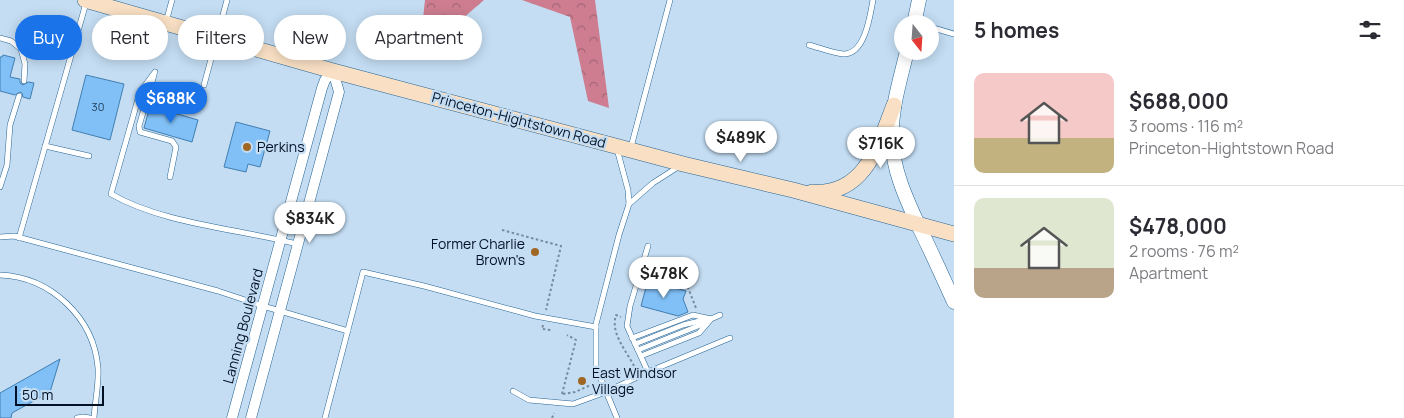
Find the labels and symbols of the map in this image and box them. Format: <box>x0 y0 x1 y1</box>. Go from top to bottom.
north arrow <box>894 15 939 60</box>
pin: $688K <box>136 82 206 124</box>
street label: Princeton-Hightstown Road <box>430 87 608 152</box>
house number: 30 <box>92 99 104 114</box>
pin: $489K <box>706 120 776 163</box>
pin: $716K <box>846 126 916 169</box>
place label: Perkins <box>257 137 305 156</box>
marker: Perkins <box>241 141 253 153</box>
pin: $834K <box>275 202 345 244</box>
place label: Former Charlie Brown's <box>431 234 525 269</box>
marker: Former Charlie Brown's <box>529 246 541 258</box>
pin: $478K <box>629 256 699 299</box>
street label: Lanning Boulevard <box>218 266 267 385</box>
place label: East Windsor Village <box>592 363 677 398</box>
marker: East Windsor Village <box>576 375 588 387</box>
scale bar <box>15 383 104 406</box>

